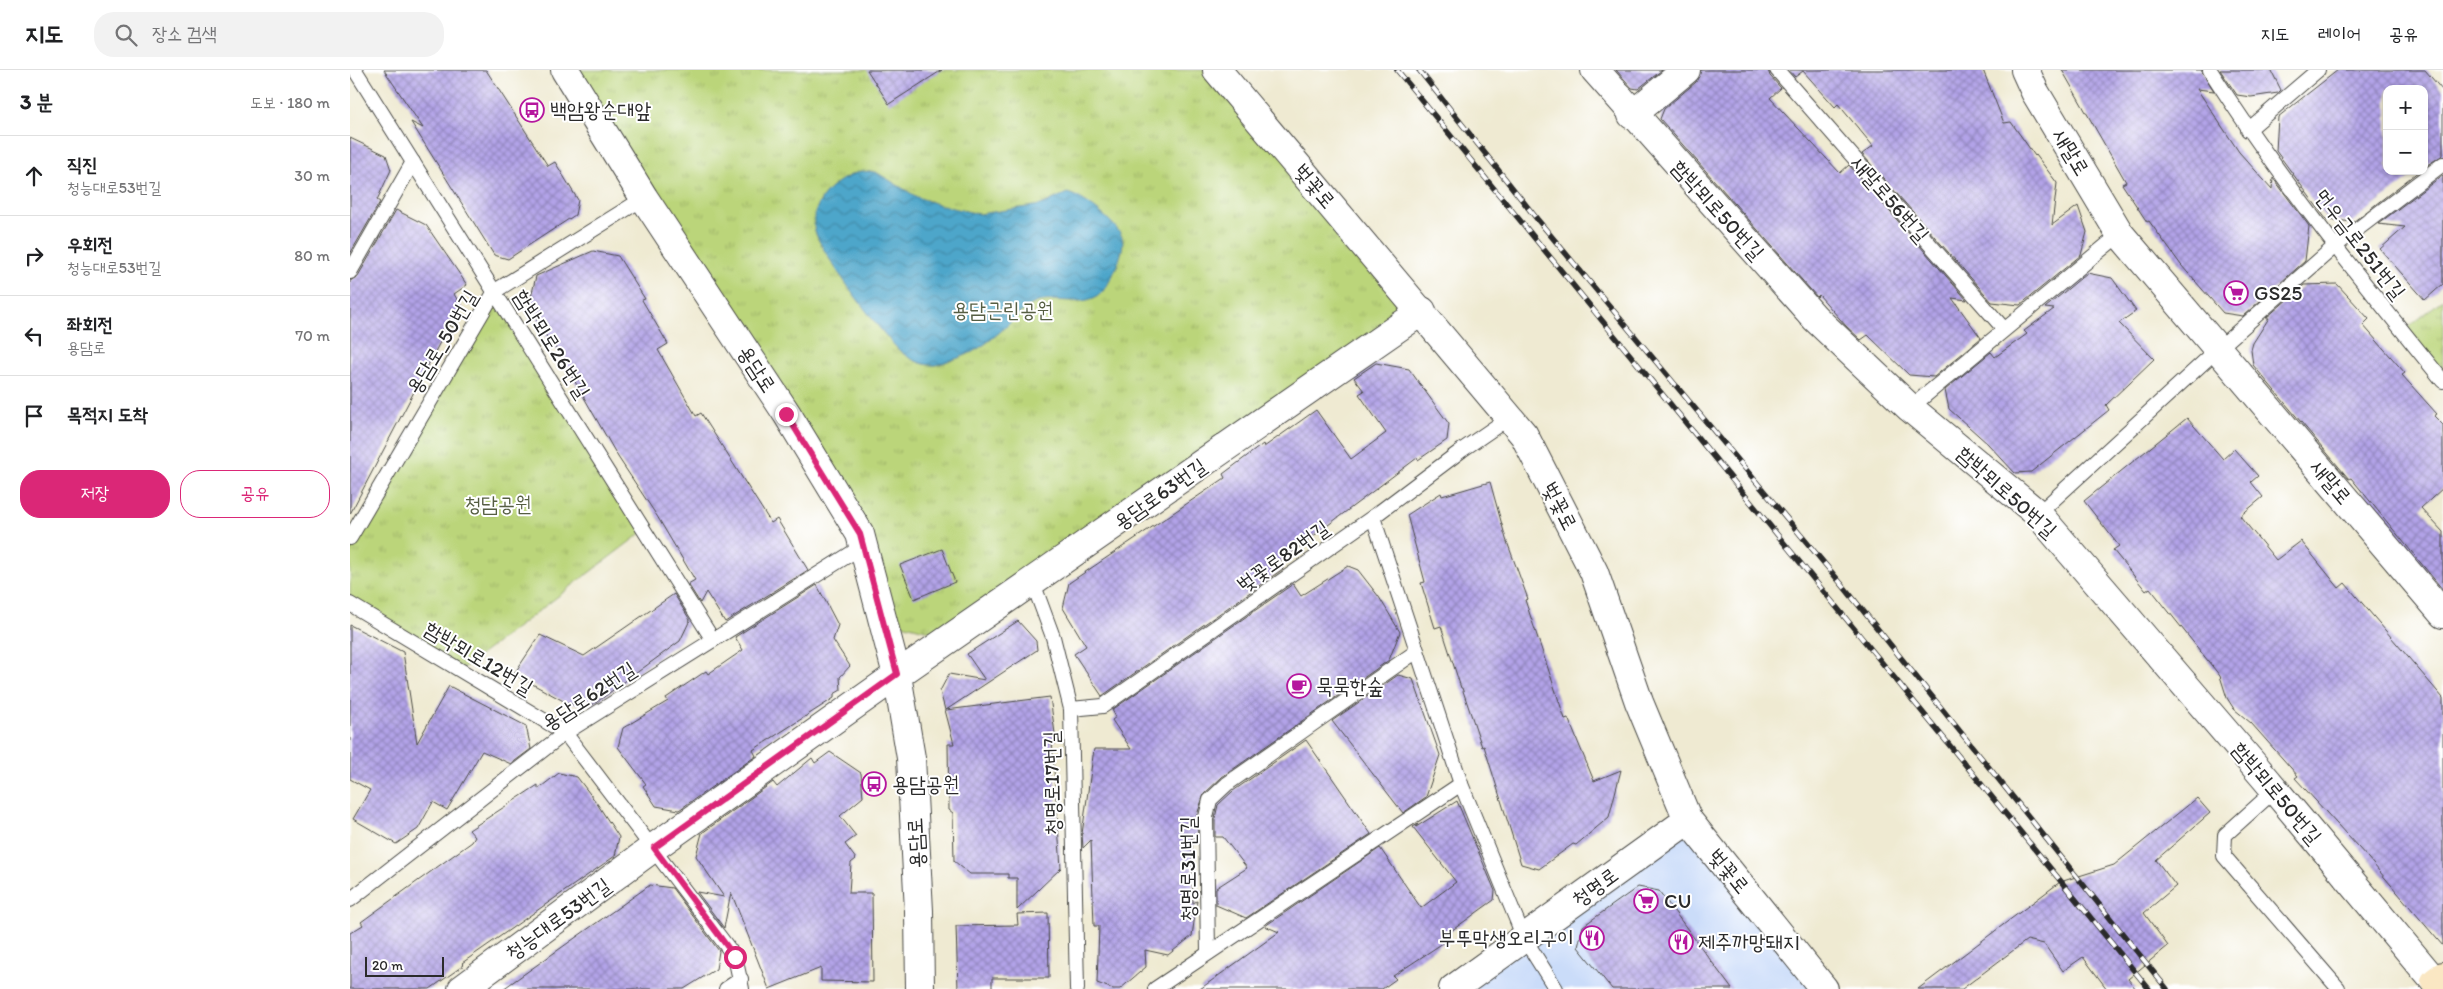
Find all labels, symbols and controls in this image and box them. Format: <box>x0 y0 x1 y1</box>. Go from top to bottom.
search box <box>94 12 444 57</box>
text: 지도 <box>25 19 64 48</box>
icon: search <box>112 21 140 49</box>
text: 장소 검색 <box>152 22 217 45</box>
text: 지도 <box>2261 23 2290 45</box>
text: 레이어 <box>2318 23 2361 45</box>
text: 공유 <box>2389 23 2418 45</box>
map controls <box>2383 85 2428 175</box>
button: + <box>2383 85 2428 130</box>
text: 3 분 <box>20 89 53 114</box>
text: 도보 · 180 m <box>250 93 330 112</box>
bus stop icon: 백암왕순대앞 <box>519 97 545 123</box>
place label: 백암왕순대앞 <box>550 97 651 122</box>
street label: 새말로 <box>2048 124 2095 180</box>
button: − <box>2383 130 2428 175</box>
street label: 새말로56번길 <box>1846 150 1935 247</box>
text: 직진 <box>67 153 98 176</box>
street label: 함박뫼로50번길 <box>1667 155 1770 265</box>
street label: 벚꽃로 <box>1290 158 1341 213</box>
icon: ahead <box>20 162 48 190</box>
text: 30 m <box>294 166 330 185</box>
text: 청능대로53번길 <box>67 178 161 197</box>
street label: 먼우금로251번길 <box>2310 184 2411 304</box>
text: 우회전 <box>67 233 113 256</box>
icon: right <box>20 242 48 270</box>
text: 80 m <box>294 246 330 265</box>
text: 청능대로53번길 <box>67 258 161 277</box>
supermarket icon: GS25 <box>2223 280 2249 306</box>
place label: GS25 <box>2254 280 2302 305</box>
street label: 용담로_50번길 <box>401 285 483 398</box>
street label: 함박뫼로26번길 <box>509 285 596 403</box>
park label: 용담근린공원 <box>952 297 1054 322</box>
text: 좌회전 <box>67 313 113 336</box>
icon: left <box>20 322 48 350</box>
text: 70 m <box>295 326 330 345</box>
text: 용담로 <box>67 338 106 357</box>
street label: 용담로 <box>733 341 782 397</box>
icon: arrive <box>20 402 48 430</box>
text: 목적지 도착 <box>67 403 148 426</box>
route end <box>775 403 798 426</box>
street label: 함박뫼로50번길 <box>1952 440 2062 543</box>
street label: 용담로63번길 <box>1109 453 1211 535</box>
street label: 새말로 <box>2306 454 2357 509</box>
button: 저장 <box>20 470 170 518</box>
button: 공유 <box>180 470 330 518</box>
street label: 벚꽃로 <box>1538 478 1583 534</box>
park label: 청담공원 <box>464 491 532 516</box>
street label: 벚꽃로82번길 <box>1232 515 1334 597</box>
street label: 함박뫼로12번길 <box>420 615 538 700</box>
street label: 용담로62번길 <box>537 656 640 735</box>
cafe icon: 묵묵한숲 <box>1286 673 1312 699</box>
place label: 묵묵한숲 <box>1316 673 1384 698</box>
street label: 청명로17번길 <box>1038 730 1065 836</box>
street label: 함박뫼로50번길 <box>2228 737 2327 849</box>
bus stop icon: 용담공원 <box>861 771 887 797</box>
place label: 용담공원 <box>892 771 960 796</box>
street label: 청명로31번길 <box>1175 816 1200 922</box>
street label: 용담로 <box>902 817 929 869</box>
street label: 벚꽃로 <box>1704 843 1755 898</box>
street label: 청명로 <box>1567 862 1623 912</box>
street label: 청능대로53번길 <box>500 872 615 965</box>
supermarket icon: CU <box>1633 888 1659 914</box>
place label: CU <box>1664 888 1691 913</box>
place label: 부뚜막생오리구이 <box>1439 925 1574 950</box>
restaurant icon: 부뚜막생오리구이 <box>1579 925 1605 951</box>
restaurant icon: 제주까망돼지 <box>1668 929 1694 955</box>
place label: 제주까망돼지 <box>1698 929 1799 954</box>
route start <box>724 946 747 969</box>
scale bar <box>365 954 444 977</box>
text: 20 m <box>372 957 403 974</box>

